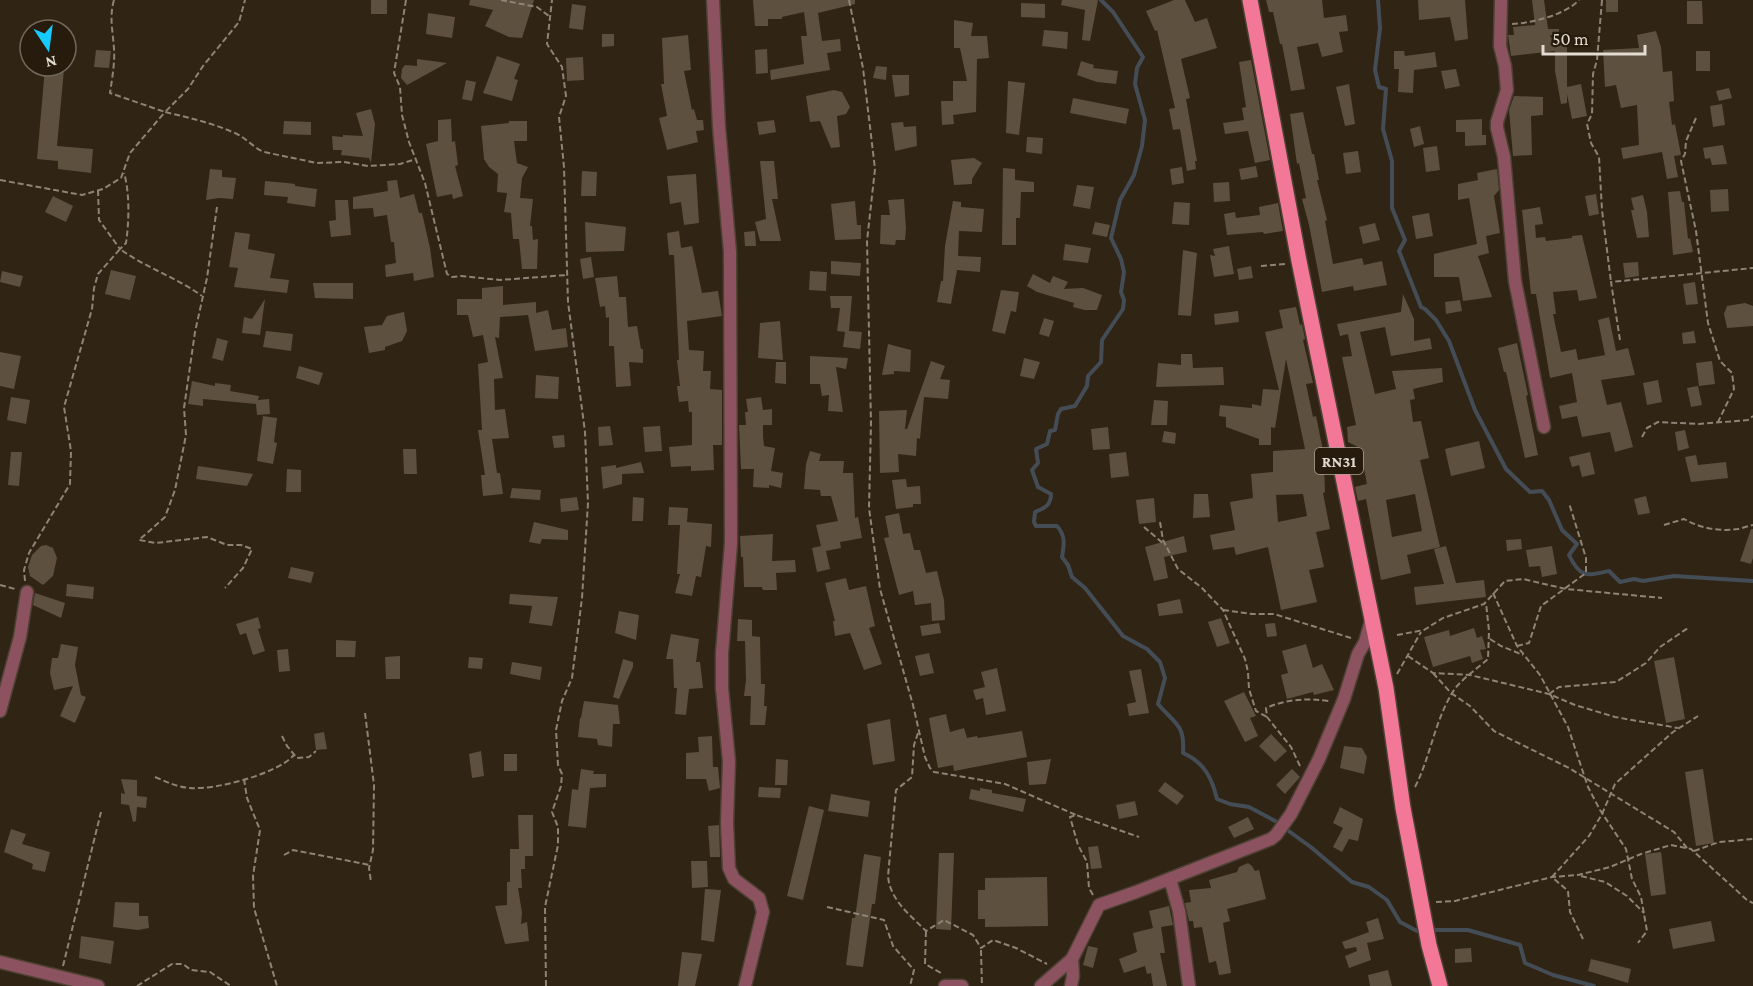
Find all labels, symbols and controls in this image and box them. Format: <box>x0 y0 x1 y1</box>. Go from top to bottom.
north arrow <box>18 18 78 78</box>
scale bar <box>1543 18 1645 56</box>
text: 50 m <box>1552 29 1589 49</box>
text: N <box>44 53 58 72</box>
road number: RN31 <box>1315 448 1363 474</box>

